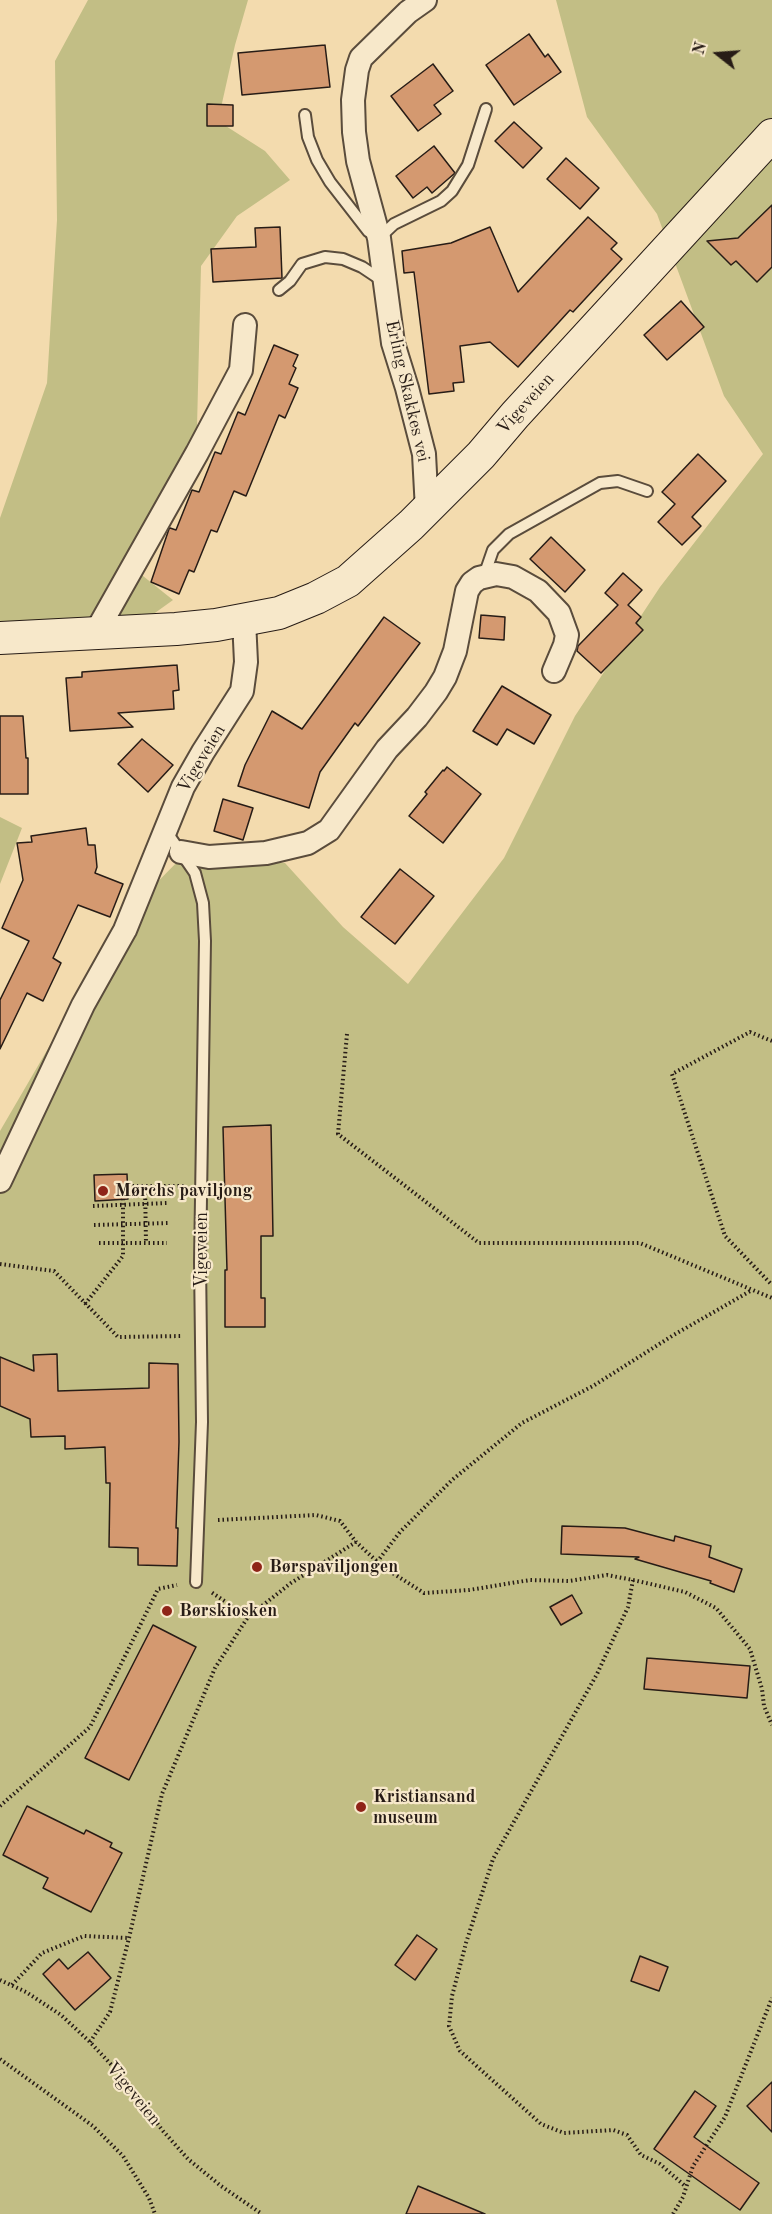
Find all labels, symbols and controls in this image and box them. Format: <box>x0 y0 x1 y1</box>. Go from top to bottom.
north arrow <box>688 24 748 84</box>
text: N <box>691 41 710 57</box>
street label: Erling Skakkes vei <box>380 318 434 464</box>
street label: Vigeveien <box>493 369 559 439</box>
street label: Vigeveien <box>173 721 231 797</box>
place label: Mørchs paviljong <box>115 1180 252 1202</box>
marker: Mørchs paviljong <box>96 1184 110 1198</box>
street label: Vigeveien <box>191 1212 213 1288</box>
place label: Børspaviljongen <box>269 1556 398 1578</box>
marker: Børspaviljongen <box>250 1560 264 1574</box>
place label: Børskiosken <box>179 1600 277 1622</box>
marker: Børskiosken <box>160 1604 174 1618</box>
place label: Kristiansand museum <box>373 1786 475 1828</box>
marker: Kristiansand museum <box>354 1800 368 1814</box>
street label: Vigeveien <box>101 2058 165 2130</box>

